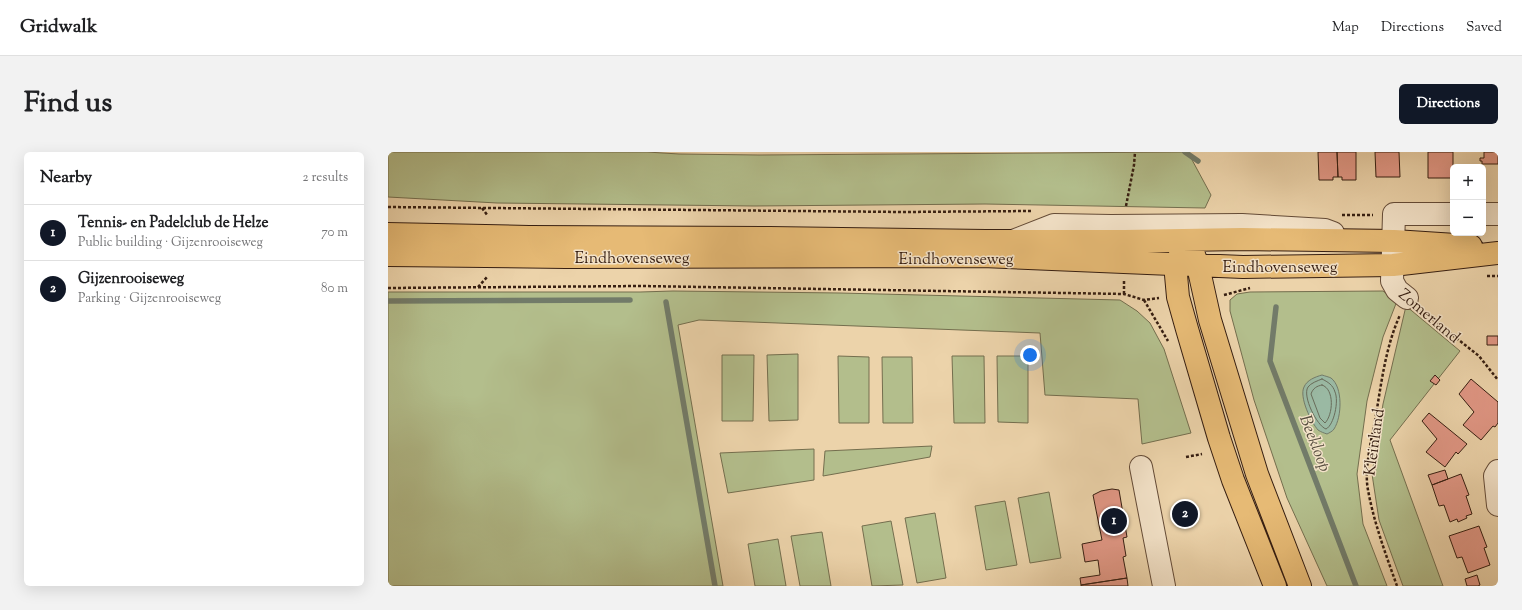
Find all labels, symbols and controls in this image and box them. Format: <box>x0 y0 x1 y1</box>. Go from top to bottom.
text: Gridwalk <box>20 14 97 41</box>
text: Map <box>1332 18 1359 38</box>
text: Directions <box>1381 18 1444 38</box>
text: Saved <box>1466 18 1502 38</box>
text: Find us <box>24 84 112 124</box>
button: Directions <box>1399 84 1498 124</box>
map controls <box>1450 164 1486 236</box>
button: + <box>1450 164 1486 200</box>
text: Nearby <box>40 166 92 190</box>
text: 2 results <box>303 169 348 187</box>
button: − <box>1450 200 1486 236</box>
text: Tennis- en Padelclub de Helze <box>78 213 268 234</box>
text: 1 <box>51 224 55 242</box>
text: 70 m <box>321 224 348 242</box>
text: Public building · Gijzenrooiseweg <box>78 234 263 252</box>
street label: Eindhovenseweg <box>574 248 690 271</box>
street label: Eindhovenseweg <box>898 249 1014 272</box>
street label: Eindhovenseweg <box>1222 257 1338 280</box>
text: Gijzenrooiseweg <box>78 269 184 290</box>
text: 2 <box>50 280 56 298</box>
text: 80 m <box>321 280 348 298</box>
street label: Zomerland <box>1393 284 1464 350</box>
text: Parking · Gijzenrooiseweg <box>78 290 221 308</box>
your location <box>1020 345 1040 365</box>
street label: Kleinland <box>1359 407 1392 477</box>
water label: Beekloop <box>1292 412 1336 476</box>
pin: 2 <box>1172 499 1198 529</box>
pin: 1 <box>1101 506 1127 536</box>

